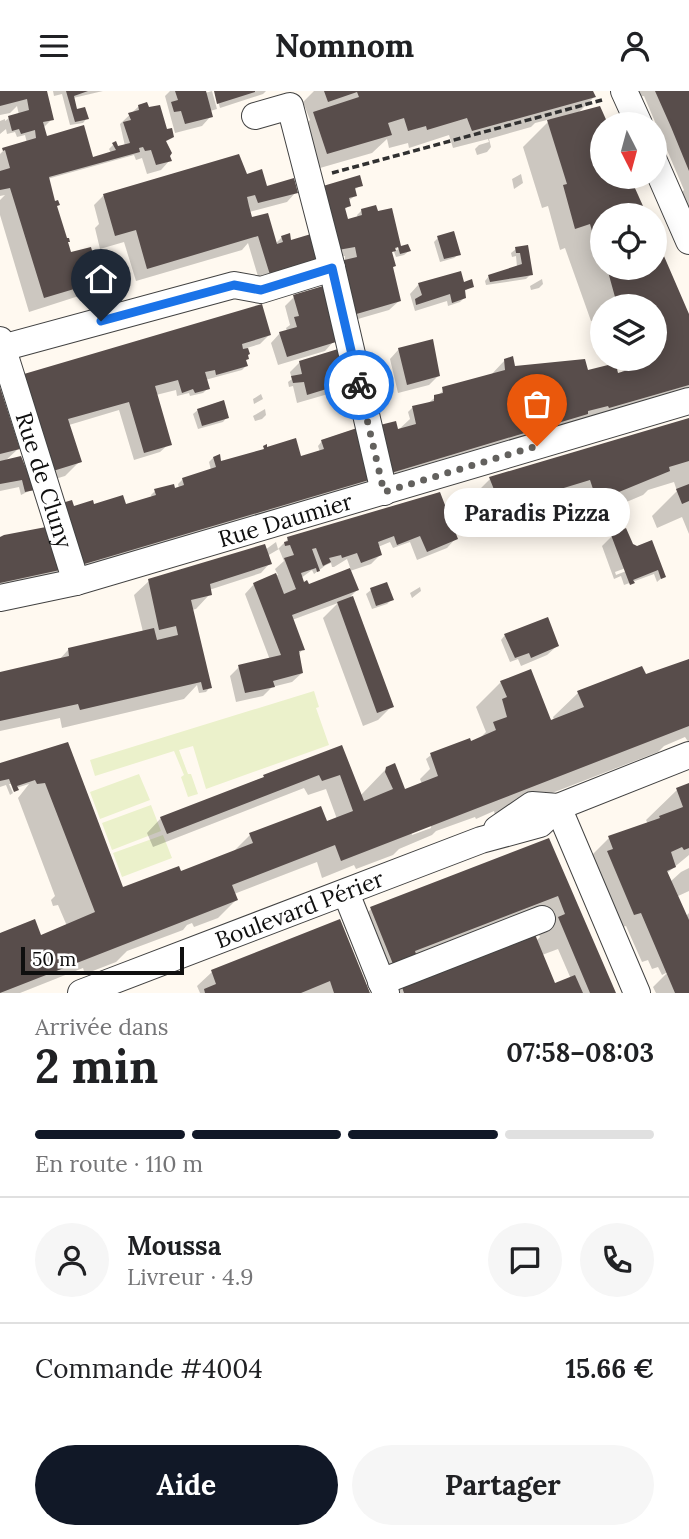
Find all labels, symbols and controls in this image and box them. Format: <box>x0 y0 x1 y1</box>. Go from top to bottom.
text: Nomnom <box>275 25 414 66</box>
icon: menu <box>35 27 73 65</box>
icon: person <box>616 27 654 65</box>
north arrow <box>590 112 667 189</box>
map controls <box>590 112 667 371</box>
button: locate <box>590 203 667 280</box>
pin <box>71 249 131 321</box>
icon: home <box>82 260 120 298</box>
button: layers <box>590 294 667 371</box>
courier <box>324 350 394 420</box>
icon: bike <box>340 366 378 404</box>
pin <box>507 374 567 446</box>
icon: bag <box>518 385 556 423</box>
street label: Rue de Cluny <box>10 408 80 553</box>
street label: Rue Daumier <box>215 486 356 553</box>
callout: Paradis Pizza <box>444 488 630 537</box>
text: Paradis Pizza <box>464 498 610 527</box>
street label: Boulevard Périer <box>211 864 388 954</box>
scale bar <box>21 944 184 976</box>
text: 50 m <box>32 947 76 971</box>
text: Arrivée dans <box>35 1012 168 1041</box>
text: 07:58–08:03 <box>506 1036 654 1069</box>
text: 2 min <box>35 1037 158 1096</box>
text: En route · 110 m <box>35 1149 203 1178</box>
button: person <box>35 1223 109 1297</box>
button: chat <box>488 1223 562 1297</box>
button: phone <box>580 1223 654 1297</box>
text: Moussa <box>127 1229 221 1262</box>
text: Livreur · 4.9 <box>127 1262 254 1291</box>
text: Commande #4004 <box>35 1352 263 1385</box>
text: 15.66 € <box>566 1352 654 1385</box>
button: Aide <box>35 1445 338 1525</box>
button: Partager <box>352 1445 654 1525</box>

